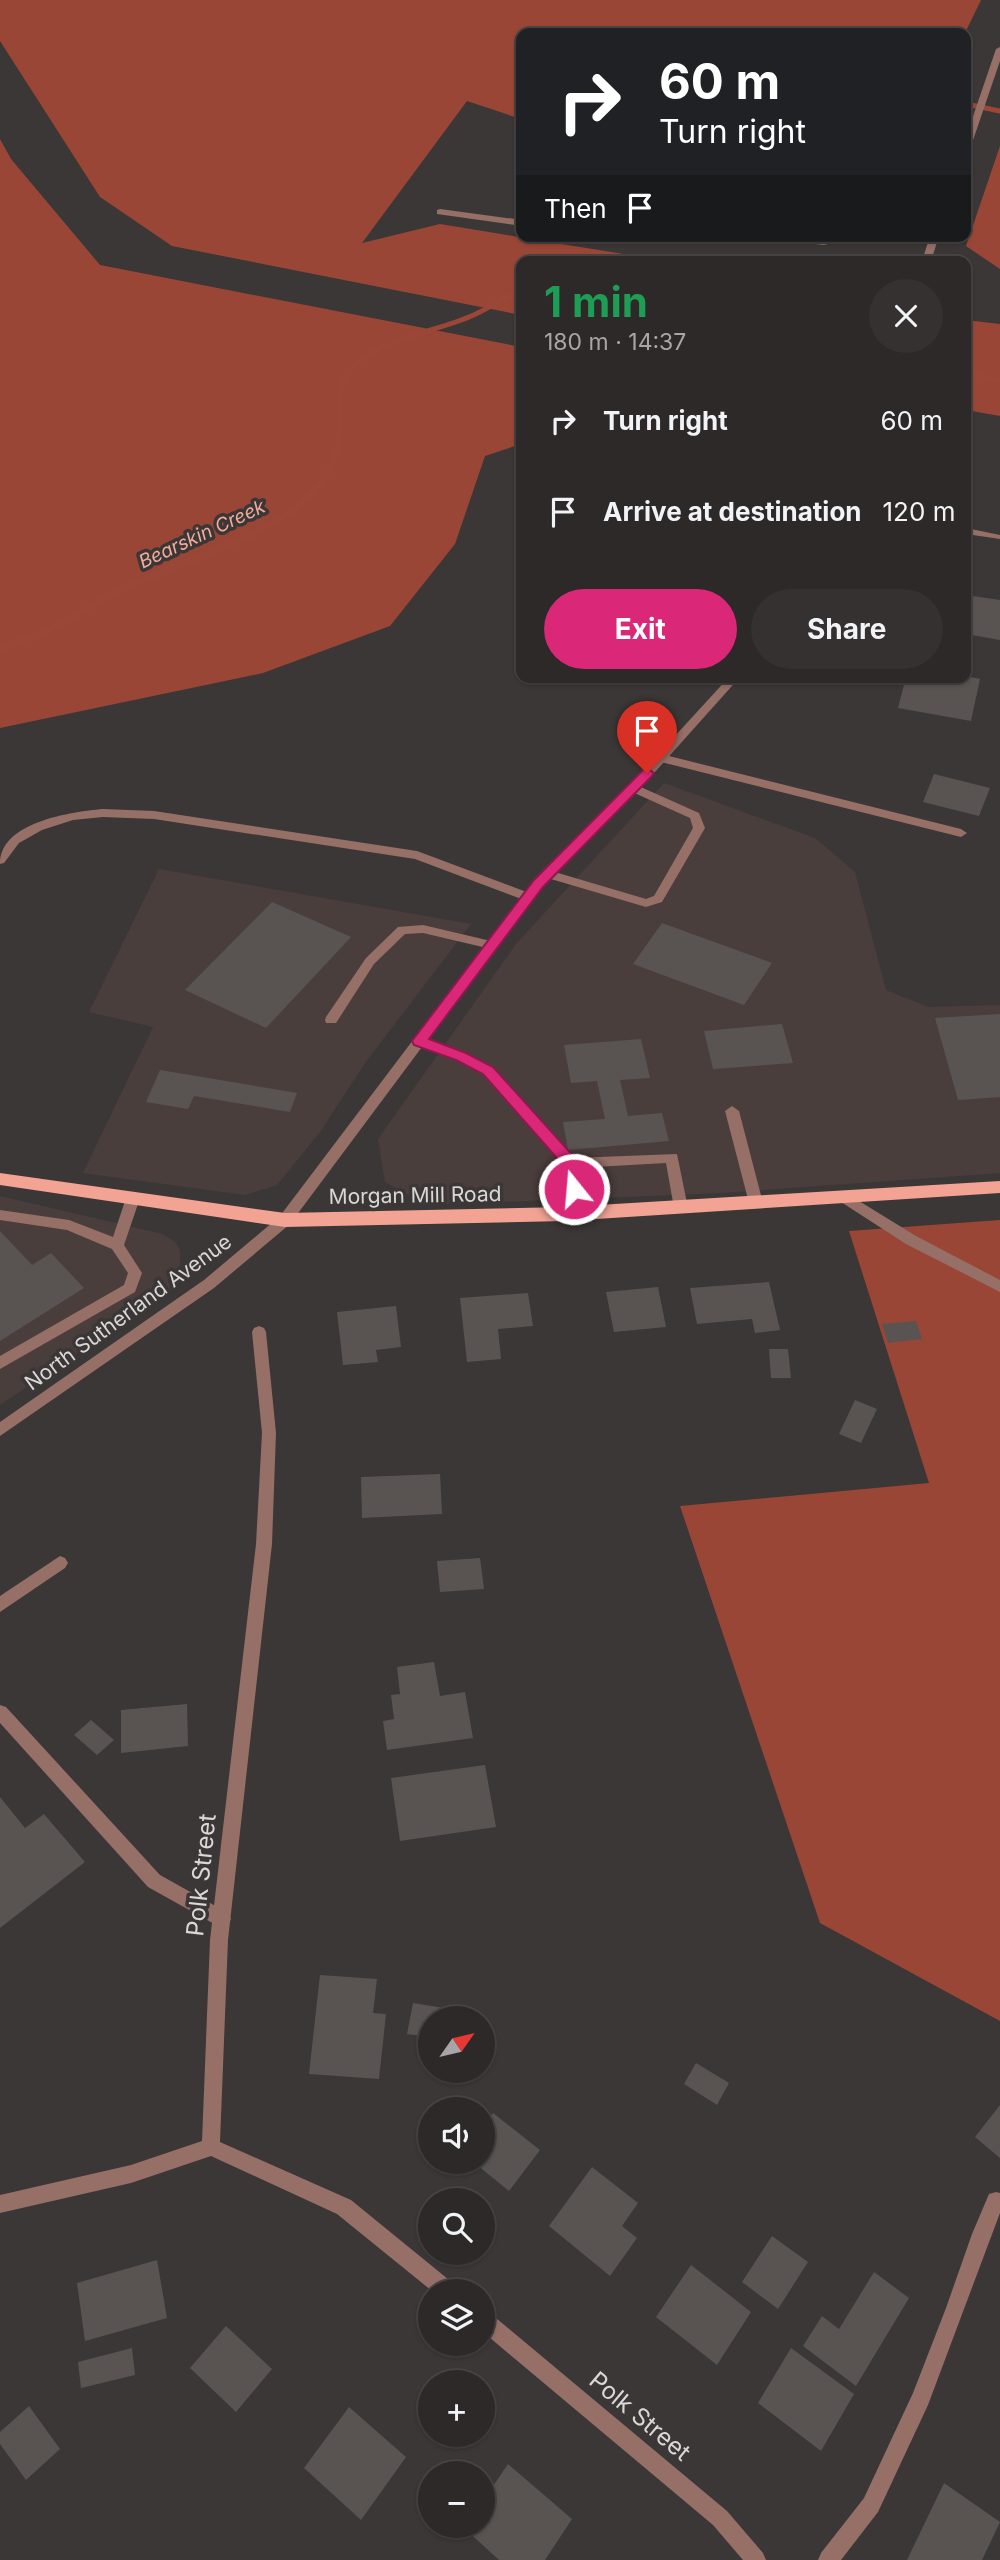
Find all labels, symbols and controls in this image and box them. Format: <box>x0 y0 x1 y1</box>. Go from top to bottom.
text: 60 m <box>659 52 780 111</box>
icon: right <box>544 56 635 147</box>
text: Turn right <box>659 112 806 151</box>
icon: arrive <box>621 189 659 227</box>
text: Then <box>544 193 607 224</box>
text: 1 min <box>544 276 648 327</box>
button: close <box>869 279 943 353</box>
text: 180 m · 14:37 <box>544 328 686 356</box>
icon: right <box>544 402 582 440</box>
text: Turn right <box>603 405 728 436</box>
text: 60 m <box>880 405 943 436</box>
icon: arrive <box>544 493 582 531</box>
water label: Bearskin Creek <box>135 494 269 573</box>
text: Arrive at destination <box>603 496 862 527</box>
text: 120 m <box>883 496 955 527</box>
button: Exit <box>544 589 737 669</box>
button: Share <box>751 589 943 669</box>
pin <box>617 701 677 773</box>
icon: arrive <box>628 712 666 750</box>
position arrow <box>537 1152 611 1226</box>
street label: Morgan Mill Road <box>328 1181 502 1209</box>
street label: North Sutherland Avenue <box>20 1229 236 1395</box>
street label: Polk Street <box>180 1812 222 1938</box>
north arrow <box>418 2006 495 2082</box>
map controls <box>418 2006 495 2538</box>
button: sound <box>418 2097 495 2174</box>
button: search <box>418 2188 495 2265</box>
button: layers <box>418 2279 495 2356</box>
street label: Polk Street <box>584 2365 697 2467</box>
button: + <box>418 2370 495 2447</box>
button: − <box>418 2461 495 2538</box>

